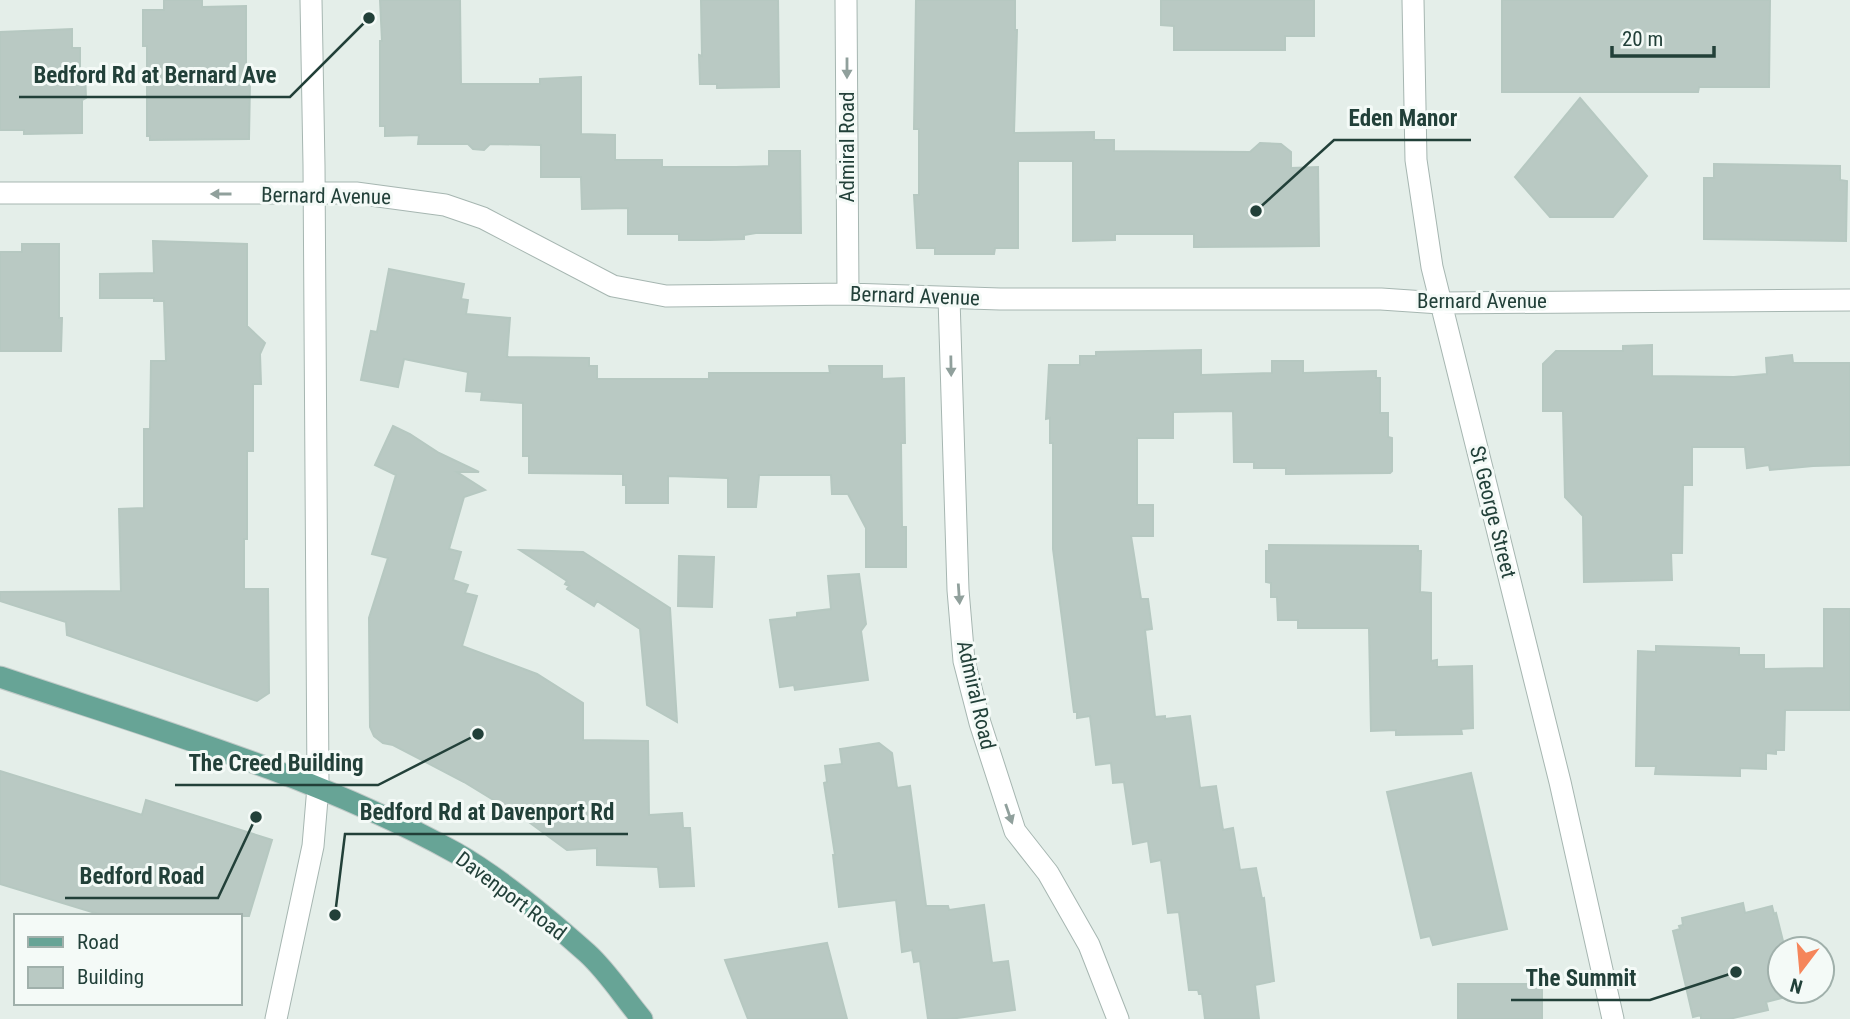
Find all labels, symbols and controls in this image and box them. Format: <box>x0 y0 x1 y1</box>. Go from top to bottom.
scale bar <box>1612 14 1714 58</box>
text: 20 m <box>1622 27 1663 51</box>
callout: Bedford Rd at Bernard Ave <box>19 53 290 97</box>
one-way arrow <box>841 57 853 79</box>
text: Bedford Rd at Bernard Ave <box>33 62 277 89</box>
street label: Admiral Road <box>835 91 859 203</box>
callout: Eden Manor <box>1334 96 1471 140</box>
text: Eden Manor <box>1349 105 1458 132</box>
street label: Bernard Avenue <box>261 183 391 209</box>
one-way arrow <box>210 188 232 200</box>
street label: Bernard Avenue <box>850 282 980 310</box>
street label: Bernard Avenue <box>1417 289 1547 313</box>
one-way arrow <box>945 356 957 378</box>
street label: St George Street <box>1465 444 1521 580</box>
one-way arrow <box>953 583 964 605</box>
street label: Admiral Road <box>952 638 1000 752</box>
callout: The Creed Building <box>175 741 378 785</box>
text: The Creed Building <box>188 750 364 777</box>
callout: Bedford Rd at Davenport Rd <box>345 790 628 834</box>
text: Bedford Rd at Davenport Rd <box>360 799 614 826</box>
one-way arrow <box>1004 804 1015 825</box>
street label: Davenport Road <box>451 847 571 945</box>
callout: Bedford Road <box>65 854 218 898</box>
text: Bedford Road <box>80 863 204 890</box>
legend <box>14 914 242 1005</box>
text: Road <box>77 930 119 954</box>
north arrow <box>1766 935 1836 1005</box>
callout: The Summit <box>1511 956 1650 1000</box>
text: Building <box>77 965 144 989</box>
text: The Summit <box>1526 965 1636 992</box>
text: N <box>1788 973 1805 999</box>

